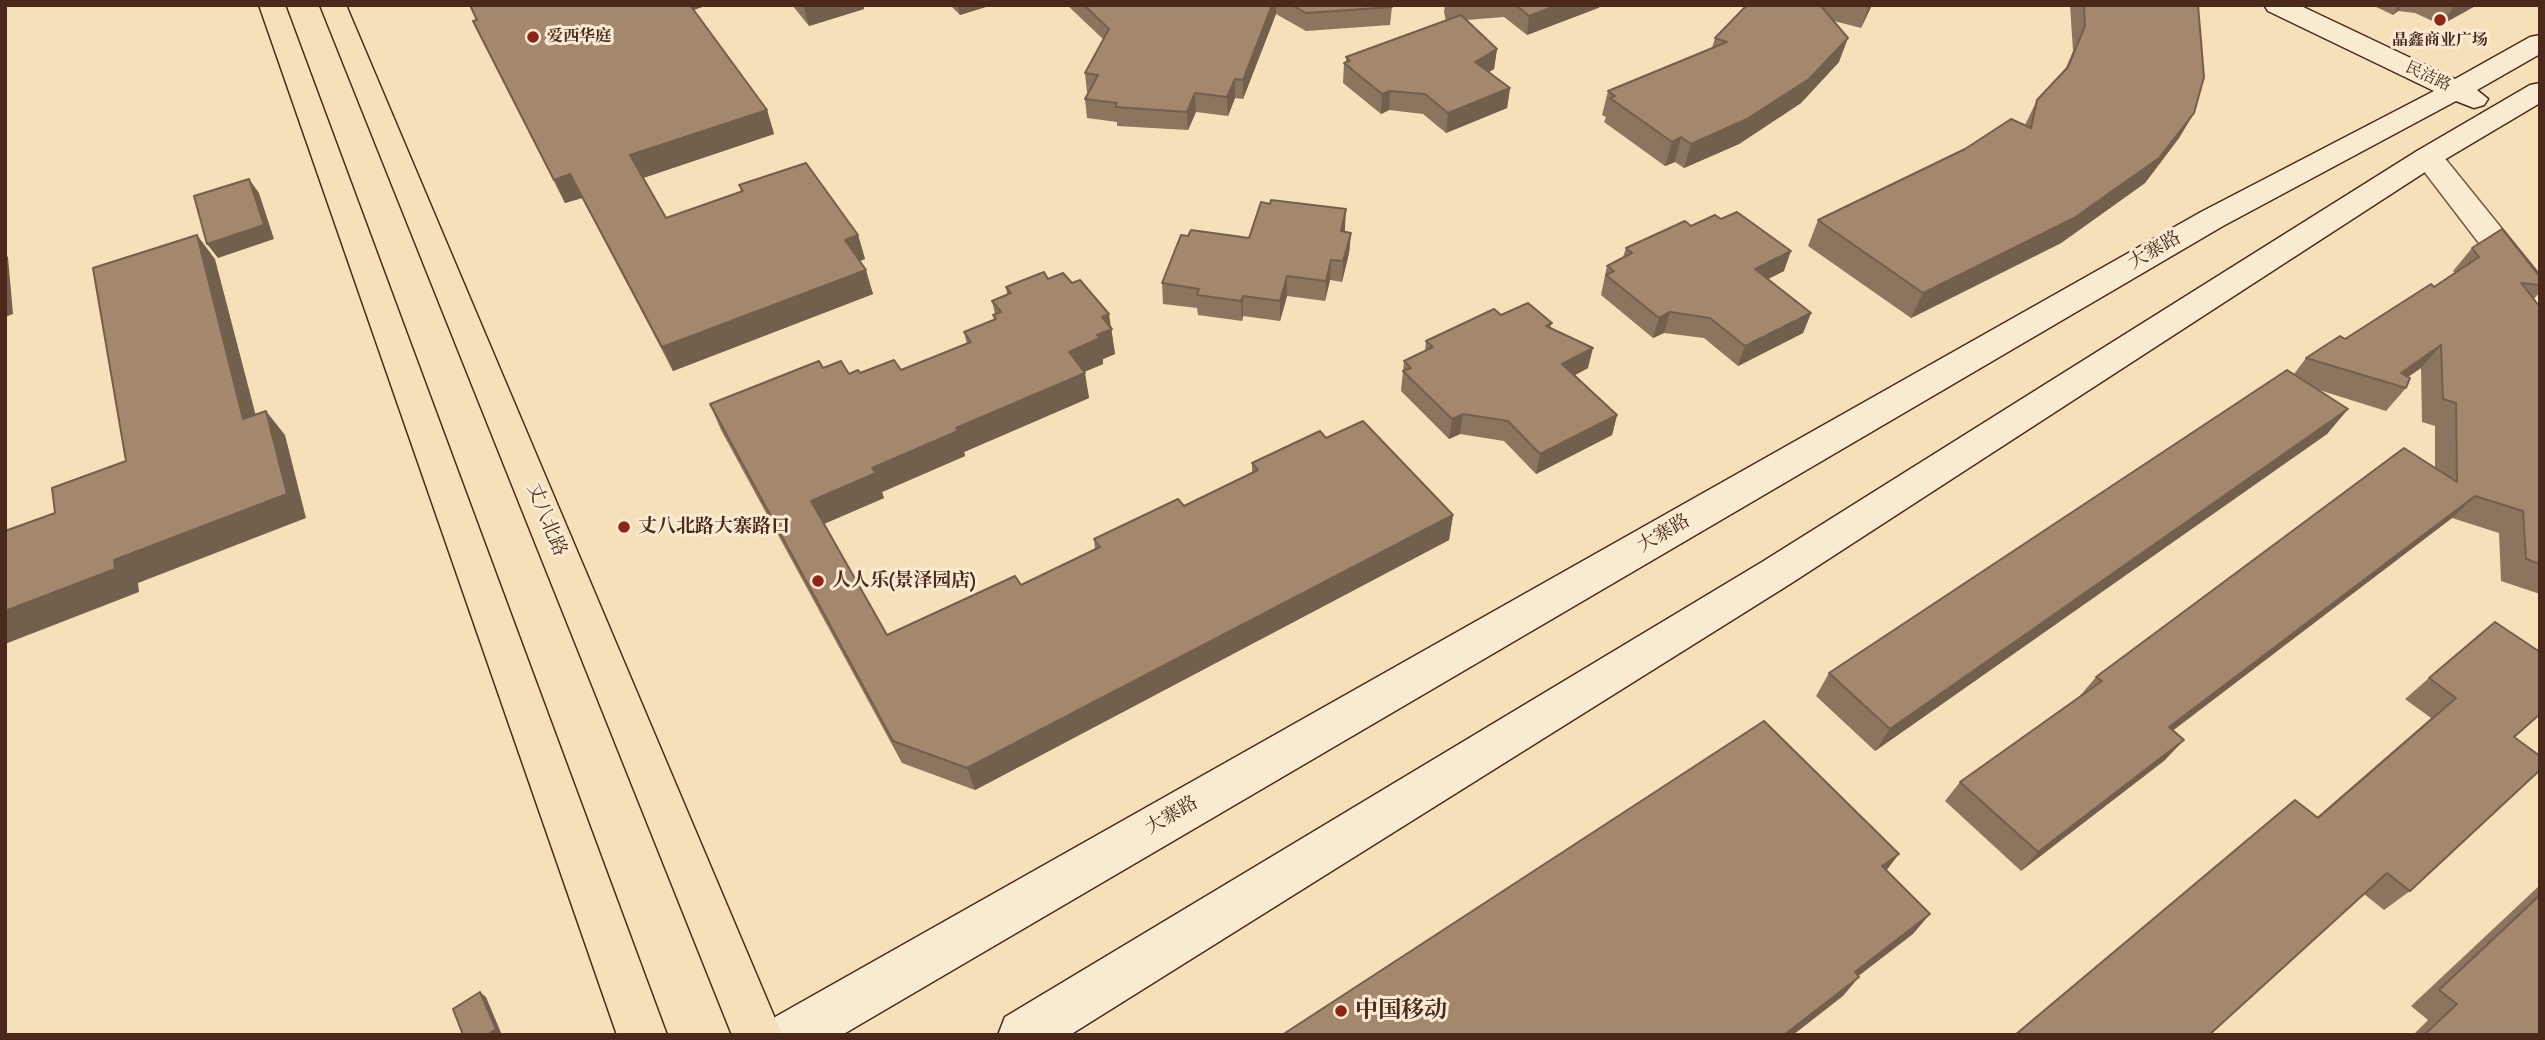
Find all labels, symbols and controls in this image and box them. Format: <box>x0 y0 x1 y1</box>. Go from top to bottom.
marker: 晶鑫商业广场 <box>2432 12 2448 28</box>
place label: 爱西华庭 <box>547 27 611 47</box>
marker: 爱西华庭 <box>525 29 541 45</box>
place label: 晶鑫商业广场 <box>2392 31 2488 51</box>
street label: 民洁路 <box>2402 58 2454 96</box>
street label: 大寨路 <box>2125 227 2185 275</box>
street label: 丈八北路 <box>521 480 571 560</box>
street label: 大寨路 <box>1634 510 1694 558</box>
place label: 丈八北路大寨路口 <box>638 516 790 538</box>
marker: 丈八北路大寨路口 <box>616 519 632 535</box>
place label: 人人乐(景泽园店) <box>832 570 976 592</box>
marker: 人人乐(景泽园店) <box>810 573 826 589</box>
street label: 大寨路 <box>1142 792 1202 840</box>
place label: 中国移动 <box>1355 997 1447 1025</box>
marker: 中国移动 <box>1333 1003 1349 1019</box>

